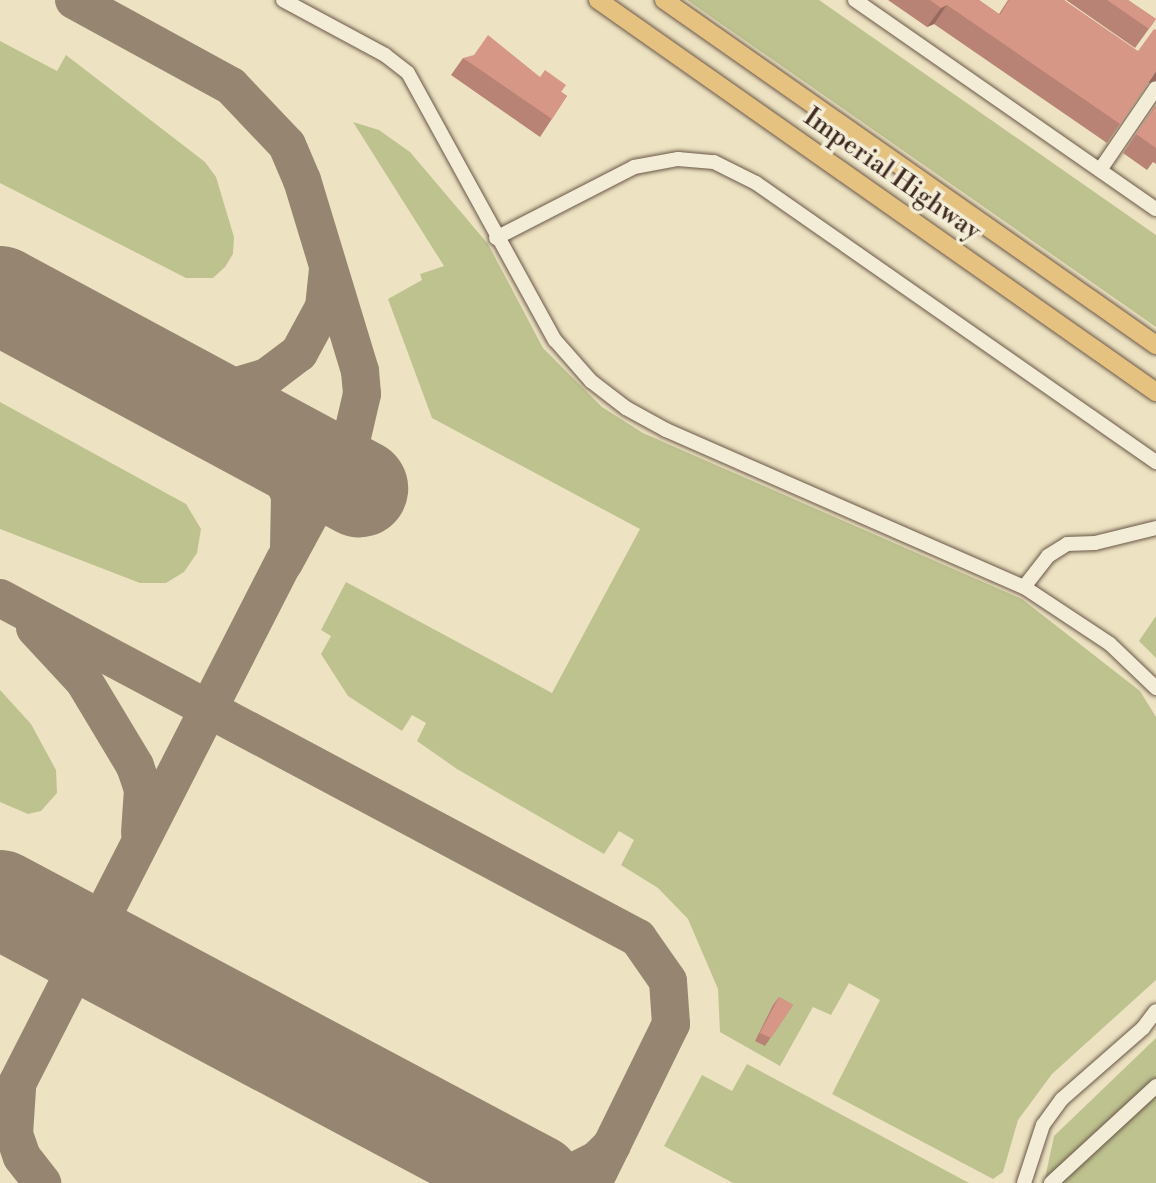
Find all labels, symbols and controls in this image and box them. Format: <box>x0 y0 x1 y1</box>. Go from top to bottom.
street label: Imperial Highway <box>797 102 987 248</box>

